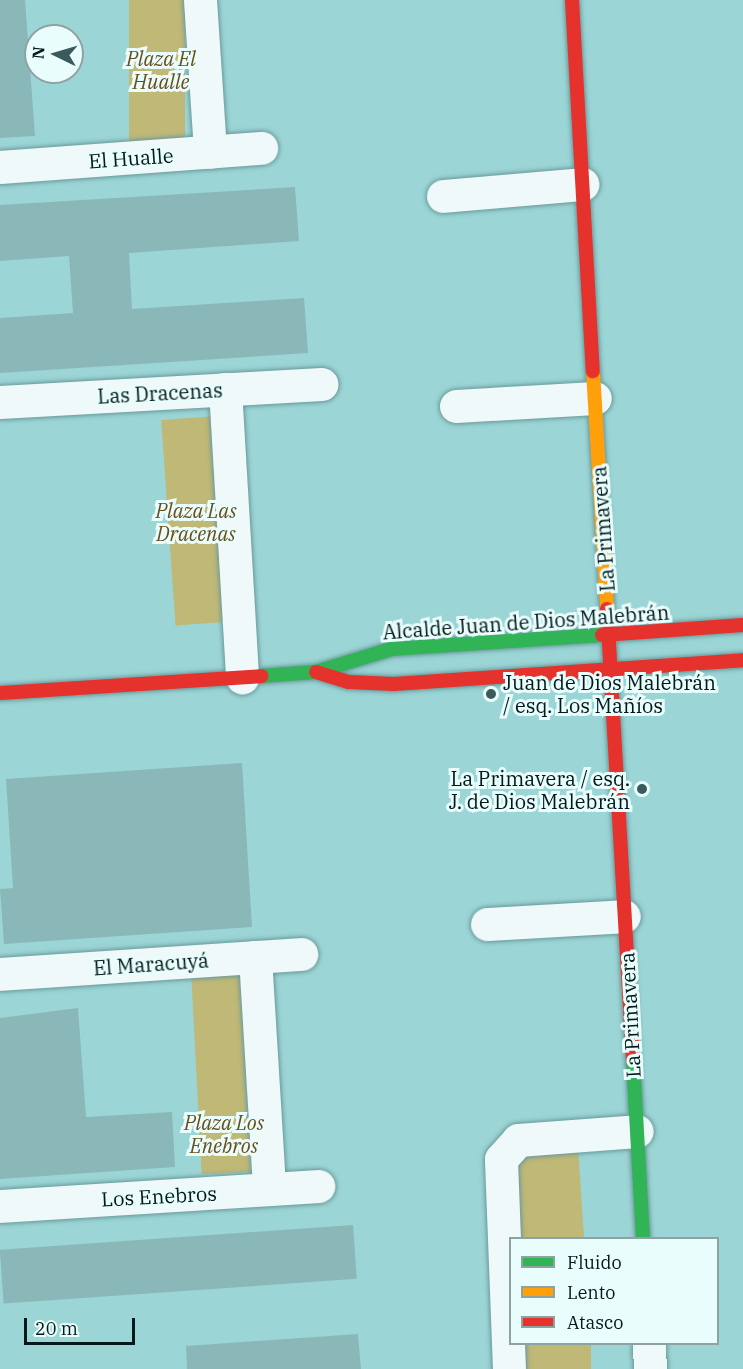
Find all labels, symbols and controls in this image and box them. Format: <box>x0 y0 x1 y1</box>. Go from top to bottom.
north arrow <box>24 24 84 84</box>
text: N <box>28 45 49 60</box>
park label: Plaza El Hualle <box>126 46 196 93</box>
street label: El Hualle <box>88 143 174 173</box>
street label: Las Dracenas <box>97 378 223 408</box>
street label: La Primavera <box>587 466 619 592</box>
park label: Plaza Las Dracenas <box>155 498 237 545</box>
street label: Alcalde Juan de Dios Malebrán <box>382 600 670 644</box>
place label: Juan de Dios Malebrán / esq. Los Mañíos <box>503 670 716 717</box>
marker: Juan de Dios Malebrán / esq. Los Mañíos <box>484 687 498 701</box>
place label: La Primavera / esq. J. de Dios Malebrán <box>449 766 630 813</box>
marker: La Primavera / esq. J. de Dios Malebrán <box>635 782 649 796</box>
street label: El Maracuyá <box>92 948 210 980</box>
street label: La Primavera <box>615 952 645 1078</box>
park label: Plaza Los Enebros <box>184 1110 264 1157</box>
street label: Los Enebros <box>101 1181 217 1211</box>
legend <box>509 1237 719 1345</box>
text: Fluido <box>567 1251 622 1274</box>
text: Lento <box>567 1281 615 1304</box>
scale bar <box>27 1306 138 1344</box>
text: Atasco <box>567 1311 623 1334</box>
text: 20 m <box>35 1317 78 1340</box>

